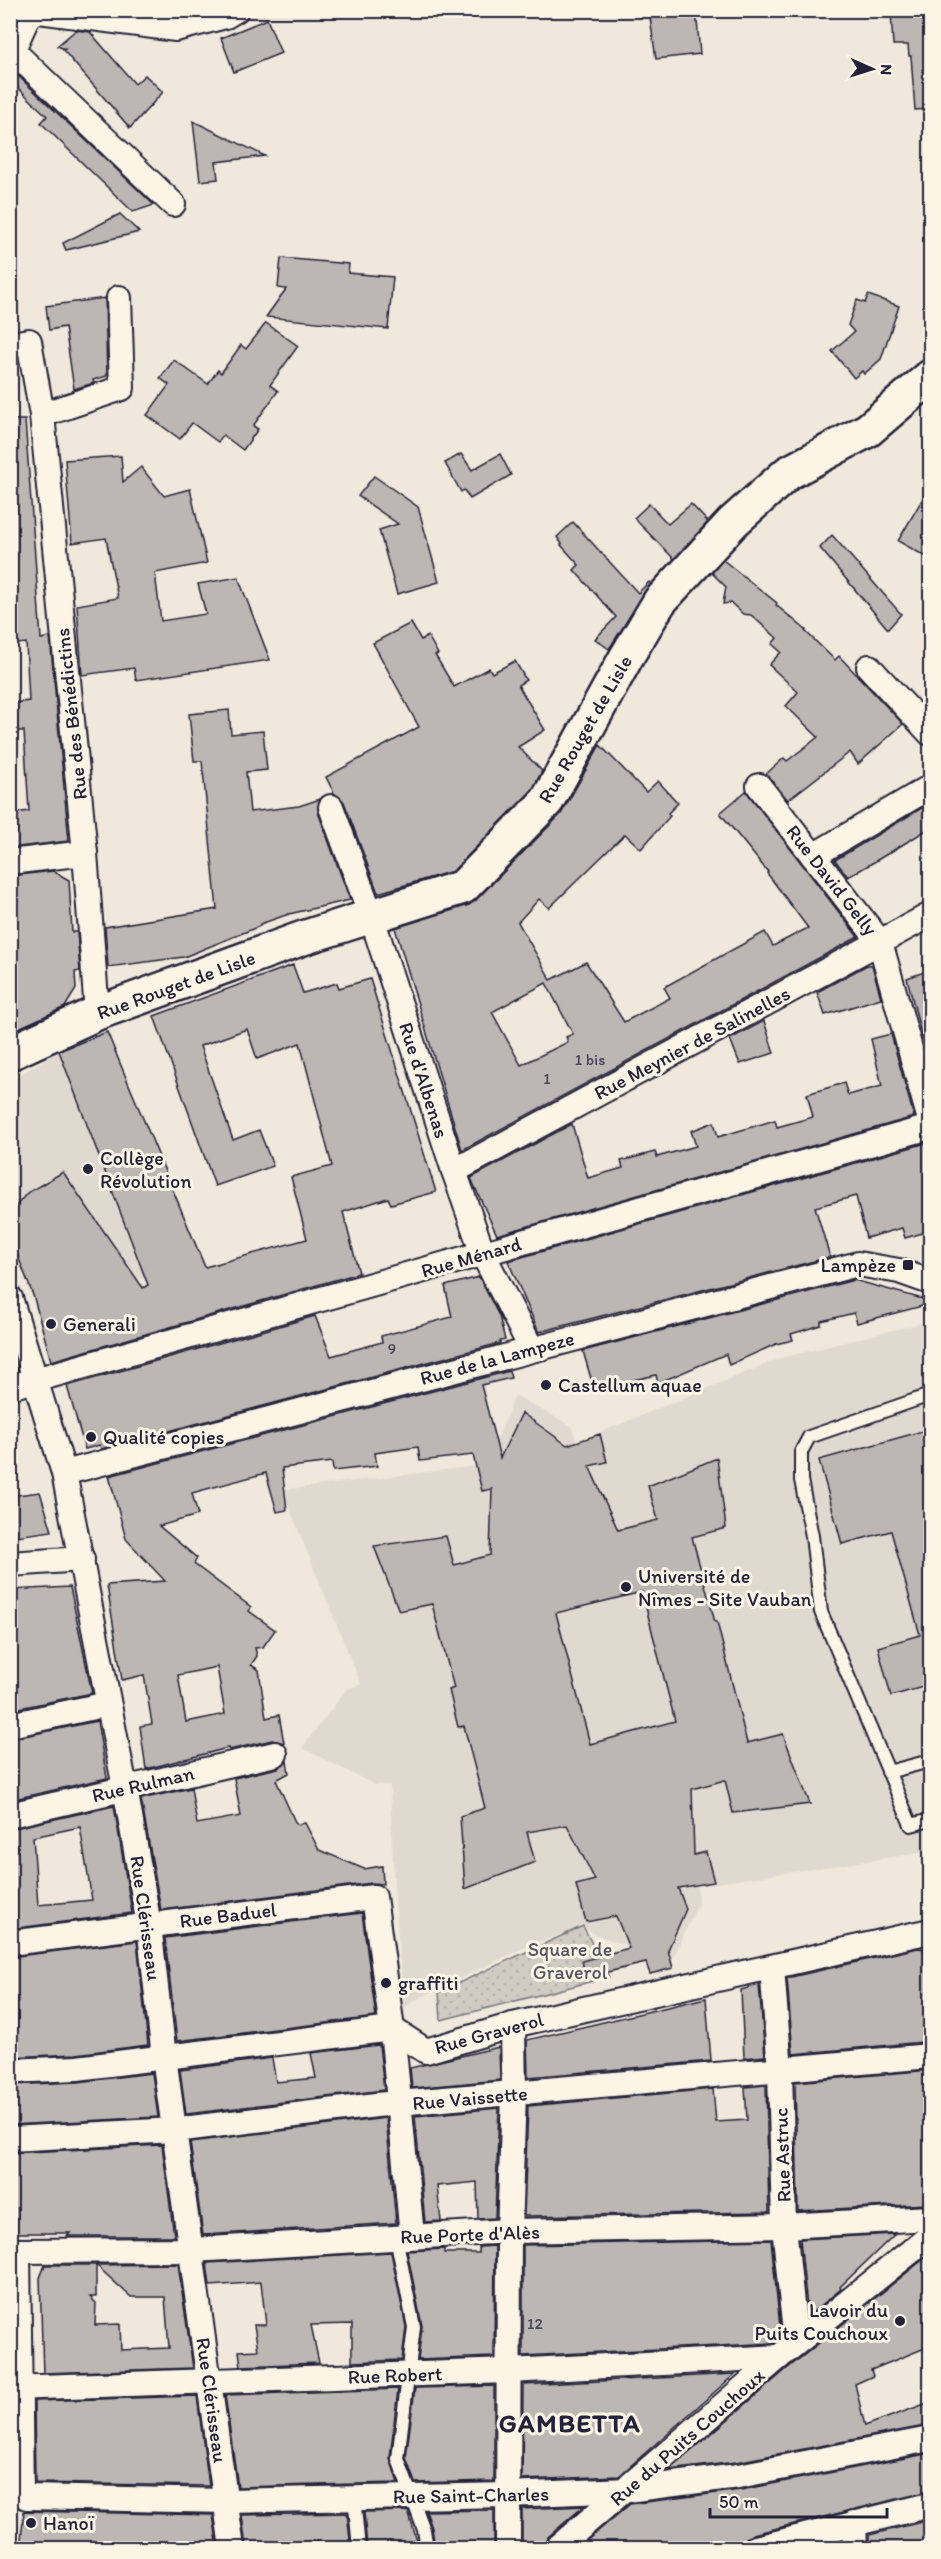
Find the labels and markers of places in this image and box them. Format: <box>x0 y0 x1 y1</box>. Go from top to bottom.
place label: Collège Révolution <box>100 1146 192 1193</box>
marker: Collège Révolution <box>81 1162 95 1176</box>
place label: Lampèze <box>820 1253 896 1277</box>
marker: Lampèze <box>901 1258 915 1272</box>
place label: Generali <box>63 1312 136 1336</box>
marker: Generali <box>44 1317 58 1331</box>
place label: Castellum aquae <box>558 1373 702 1397</box>
marker: Castellum aquae <box>539 1378 553 1392</box>
place label: Qualité copies <box>103 1425 225 1449</box>
marker: Qualité copies <box>84 1430 98 1444</box>
place label: Université de Nîmes - Site Vauban <box>638 1564 812 1611</box>
marker: Université de Nîmes - Site Vauban <box>619 1580 633 1594</box>
place label: graffiti <box>398 1971 459 1995</box>
marker: graffiti <box>379 1976 393 1990</box>
place label: Lavoir du Puits Couchoux <box>755 2298 889 2345</box>
marker: Lavoir du Puits Couchoux <box>893 2314 907 2328</box>
place label: Hanoï <box>43 2511 95 2535</box>
marker: Hanoï <box>24 2516 38 2530</box>

